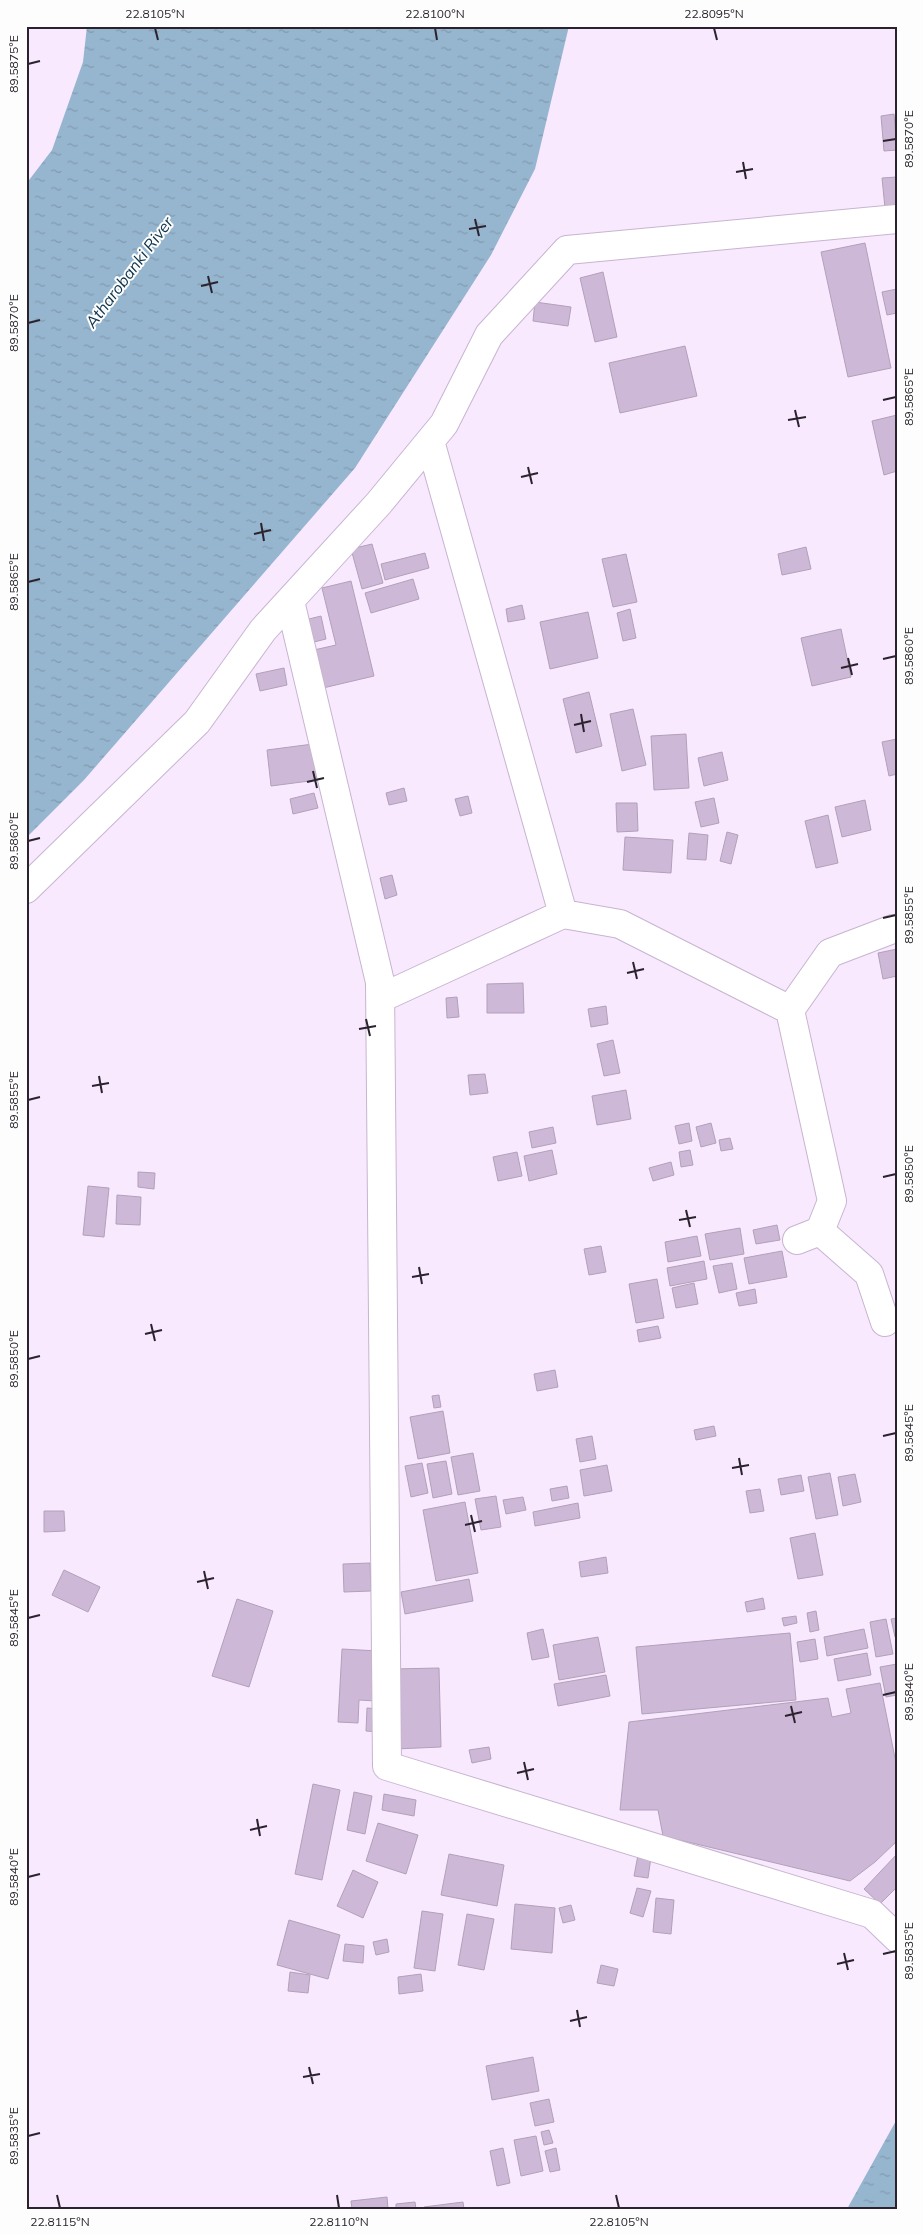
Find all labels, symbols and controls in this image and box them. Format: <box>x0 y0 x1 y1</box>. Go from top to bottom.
text: 22.8105°N <box>125 6 185 21</box>
text: 22.8100°N <box>405 6 465 21</box>
text: 22.8095°N <box>684 6 744 21</box>
text: 89.5875°E <box>6 35 21 93</box>
text: 89.5870°E <box>901 110 916 168</box>
water label: Atharobanki River <box>80 212 178 332</box>
text: 89.5870°E <box>6 294 21 352</box>
text: 89.5865°E <box>901 368 916 426</box>
text: 89.5865°E <box>6 553 21 611</box>
text: 89.5860°E <box>901 627 916 685</box>
text: 89.5860°E <box>6 812 21 870</box>
text: 89.5855°E <box>901 886 916 944</box>
text: 89.5855°E <box>6 1071 21 1129</box>
text: 89.5850°E <box>901 1145 916 1203</box>
text: 89.5850°E <box>6 1330 21 1388</box>
text: 89.5845°E <box>901 1404 916 1462</box>
text: 89.5845°E <box>6 1589 21 1647</box>
text: 89.5840°E <box>901 1663 916 1721</box>
text: 89.5840°E <box>6 1848 21 1906</box>
text: 89.5835°E <box>901 1922 916 1980</box>
text: 89.5835°E <box>6 2107 21 2165</box>
text: 22.8115°N <box>30 2214 90 2229</box>
text: 22.8110°N <box>309 2214 369 2229</box>
text: 22.8105°N <box>589 2214 649 2229</box>

